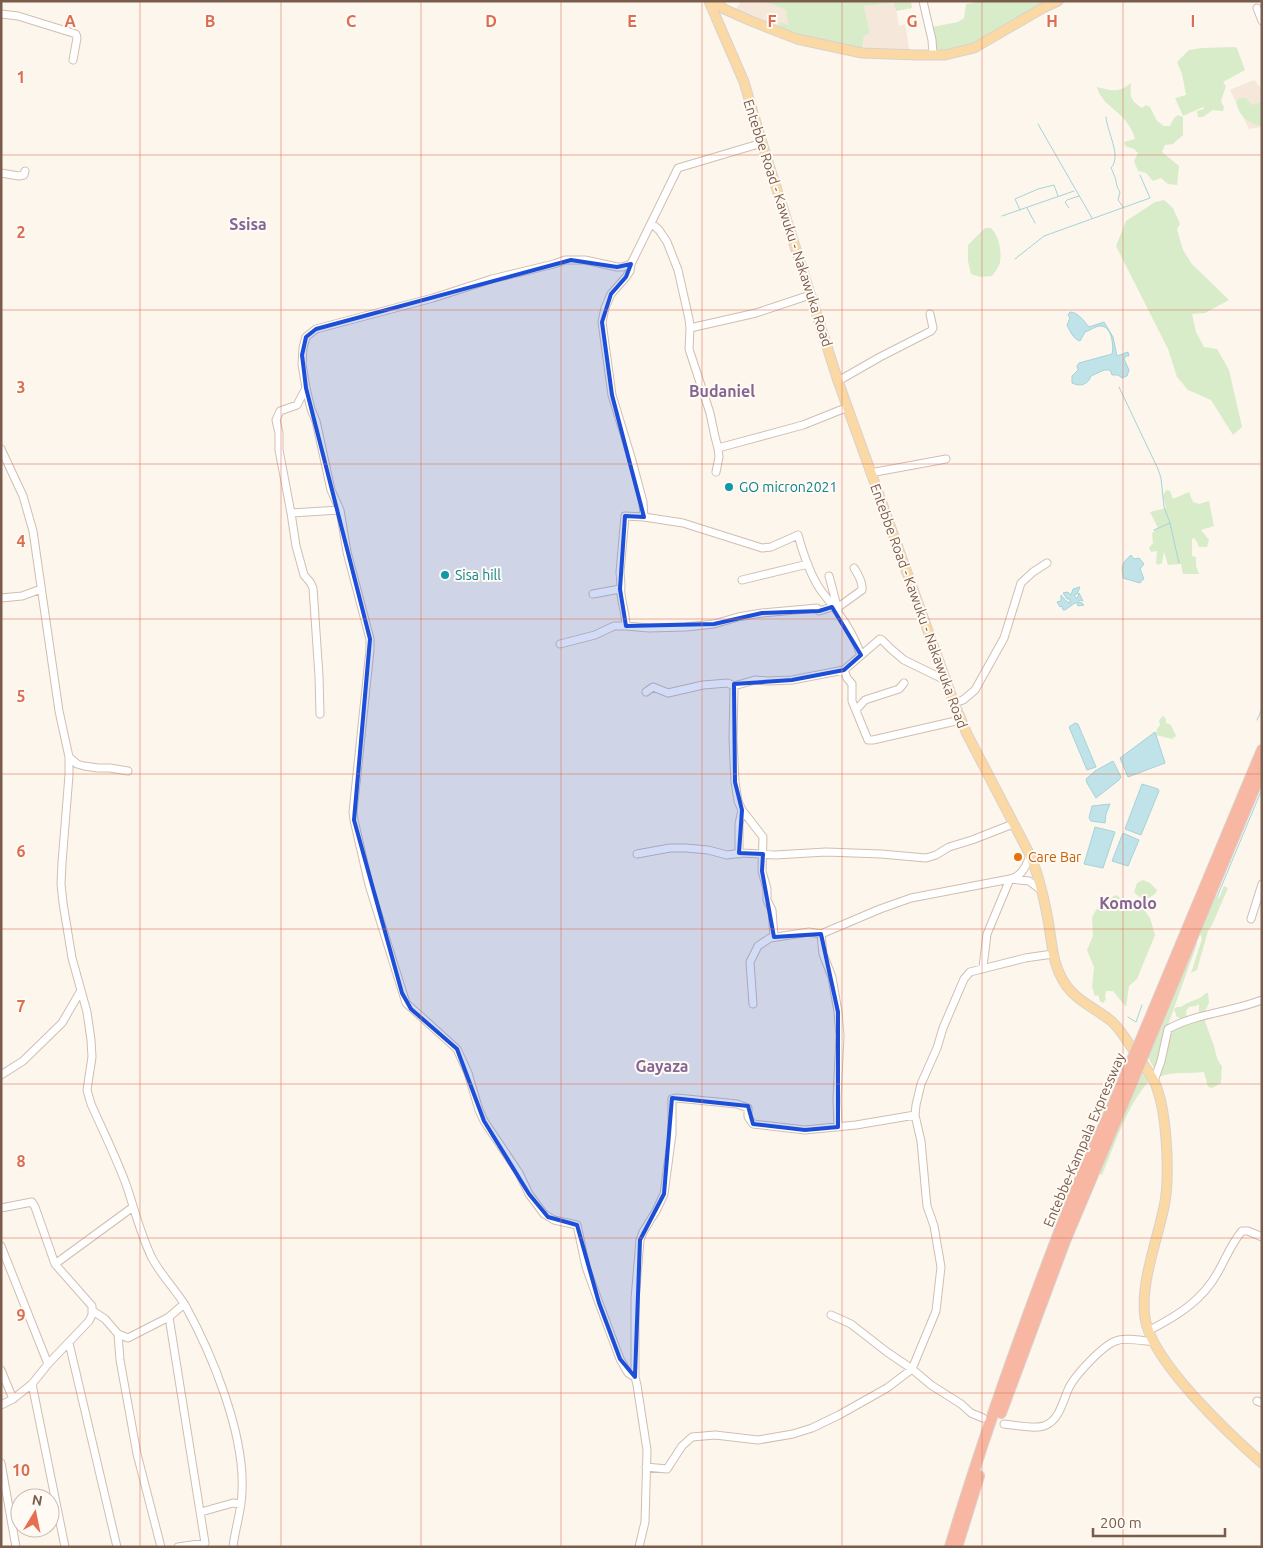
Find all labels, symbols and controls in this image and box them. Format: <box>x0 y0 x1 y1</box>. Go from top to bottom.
text: A <box>64 12 76 30</box>
text: B <box>205 12 215 30</box>
text: C <box>346 12 356 30</box>
text: D <box>485 12 497 30</box>
text: E <box>627 12 637 30</box>
text: F <box>768 12 777 30</box>
text: G <box>906 12 918 30</box>
text: H <box>1046 12 1058 30</box>
text: I <box>1191 12 1195 30</box>
text: 1 <box>16 68 26 86</box>
street label: Entebbe Road - Kawuku - Nakawuka Road <box>740 97 836 349</box>
district label: Ssisa <box>229 215 267 233</box>
text: 2 <box>16 223 26 241</box>
text: 3 <box>16 378 26 396</box>
district label: Budaniel <box>689 382 755 400</box>
place label: GO micron2021 <box>739 479 837 495</box>
marker: GO micron2021 <box>723 481 735 493</box>
street label: Entebbe Road - Kawuku - Nakawuka Road <box>867 481 971 731</box>
text: 4 <box>16 532 26 550</box>
place label: Sisa hill <box>455 567 501 583</box>
marker: Sisa hill <box>439 569 451 581</box>
text: 5 <box>16 687 26 705</box>
text: 6 <box>16 842 26 860</box>
place label: Care Bar <box>1028 849 1082 865</box>
marker: Care Bar <box>1012 851 1024 863</box>
district label: Komolo <box>1099 894 1157 912</box>
text: 7 <box>16 997 26 1015</box>
street label: Entebbe-Kampala Expressway <box>1040 1050 1128 1230</box>
district label: Gayaza <box>635 1057 689 1075</box>
text: 8 <box>16 1152 26 1170</box>
text: 9 <box>16 1306 26 1324</box>
text: 10 <box>12 1461 30 1479</box>
north arrow <box>10 1488 60 1538</box>
text: N <box>31 1491 44 1509</box>
scale bar <box>1093 1506 1226 1538</box>
text: 200 m <box>1100 1514 1142 1531</box>

